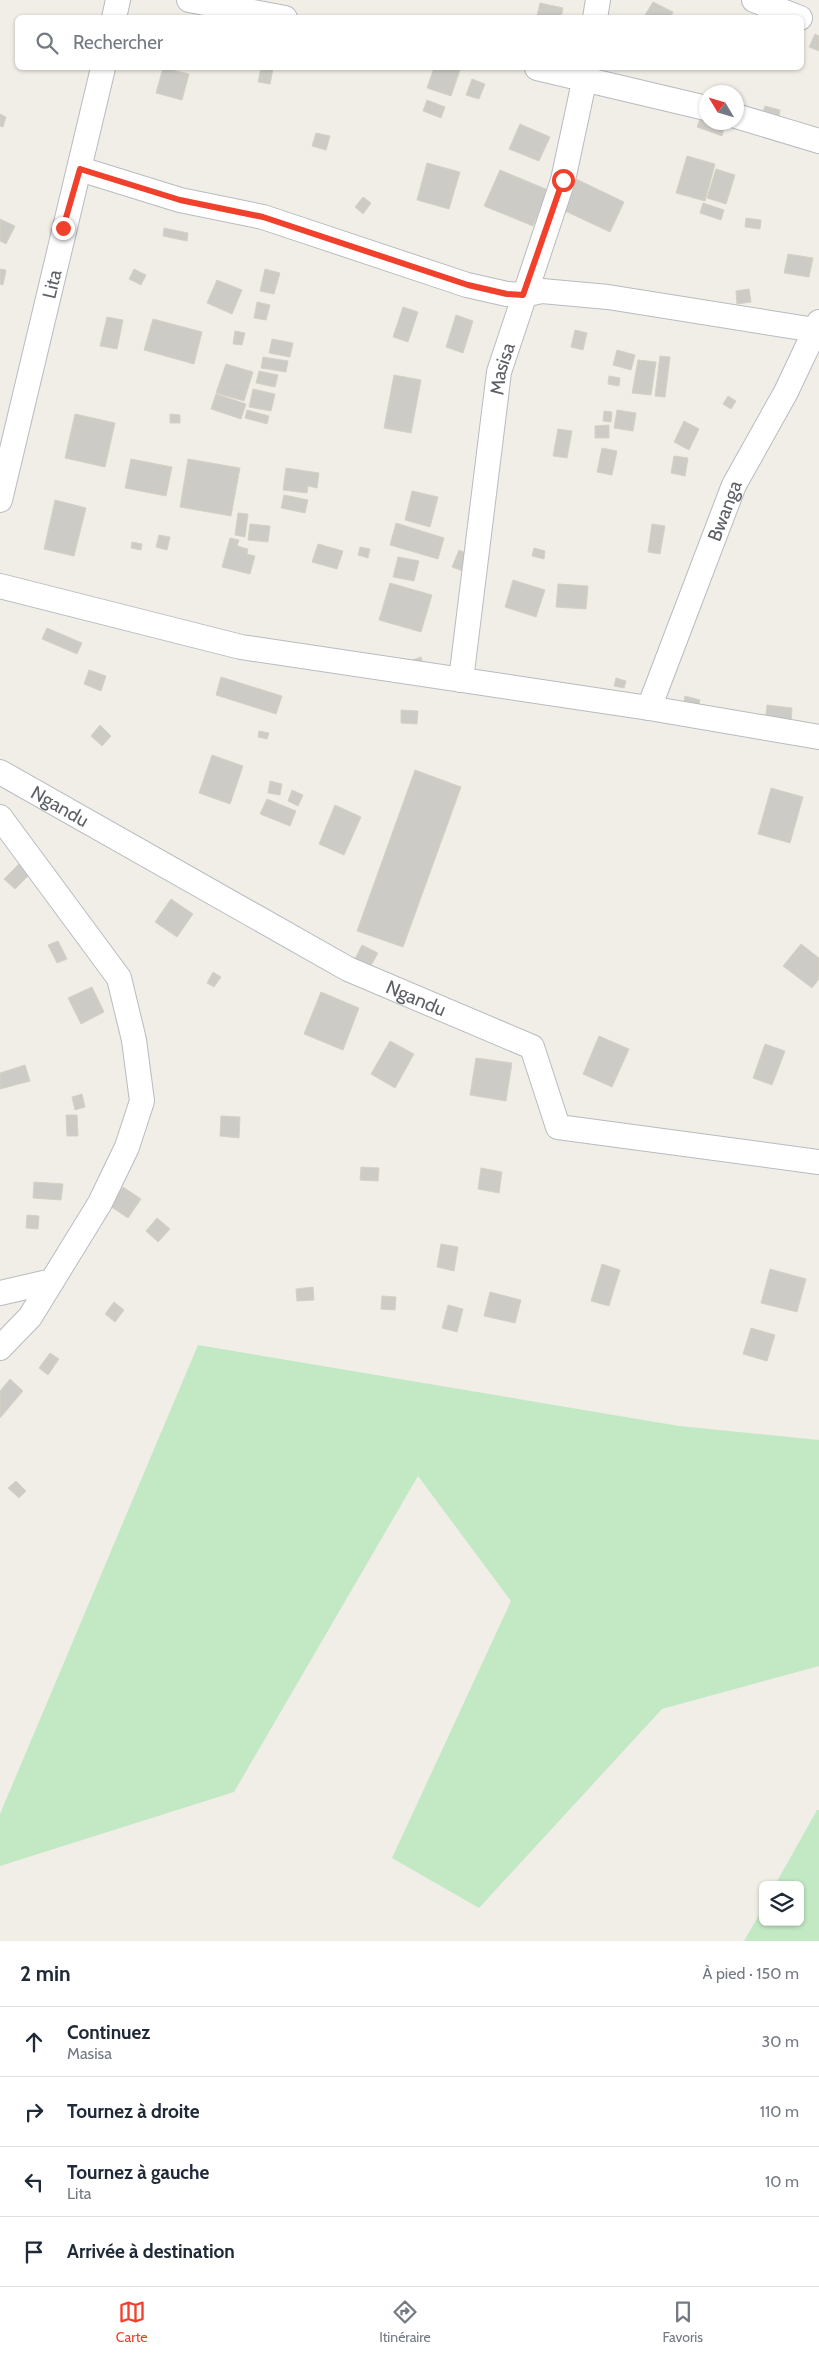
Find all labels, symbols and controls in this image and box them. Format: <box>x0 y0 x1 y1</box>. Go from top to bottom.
search box <box>15 15 804 70</box>
icon: search <box>33 29 61 57</box>
text: Rechercher <box>73 31 163 54</box>
north arrow <box>699 85 744 130</box>
route start <box>552 169 575 192</box>
route end <box>52 217 75 240</box>
street label: Lita <box>37 267 67 301</box>
street label: Masisa <box>485 340 520 396</box>
street label: Bwanga <box>703 477 747 545</box>
street label: Ngandu <box>27 781 93 832</box>
street label: Ngandu <box>383 976 449 1021</box>
map controls <box>759 1881 804 1926</box>
button: layers <box>759 1881 804 1926</box>
text: 2 min <box>20 1961 71 1986</box>
text: À pied · 150 m <box>702 1964 799 1983</box>
text: Continuez <box>67 2021 150 2044</box>
icon: ahead <box>20 2028 48 2056</box>
text: 30 m <box>762 2032 799 2051</box>
text: Masisa <box>67 2044 112 2063</box>
icon: right <box>20 2098 48 2126</box>
text: Tournez à droite <box>67 2100 200 2123</box>
text: 110 m <box>760 2102 799 2121</box>
text: Tournez à gauche <box>67 2161 209 2184</box>
icon: left <box>20 2168 48 2196</box>
text: 10 m <box>765 2172 799 2191</box>
text: Lita <box>67 2184 91 2203</box>
icon: arrive <box>20 2238 48 2266</box>
text: Arrivée à destination <box>67 2240 235 2263</box>
tab: Carte <box>116 2298 147 2346</box>
tab: Itinéraire <box>379 2298 431 2346</box>
tab: Favoris <box>662 2298 703 2346</box>

